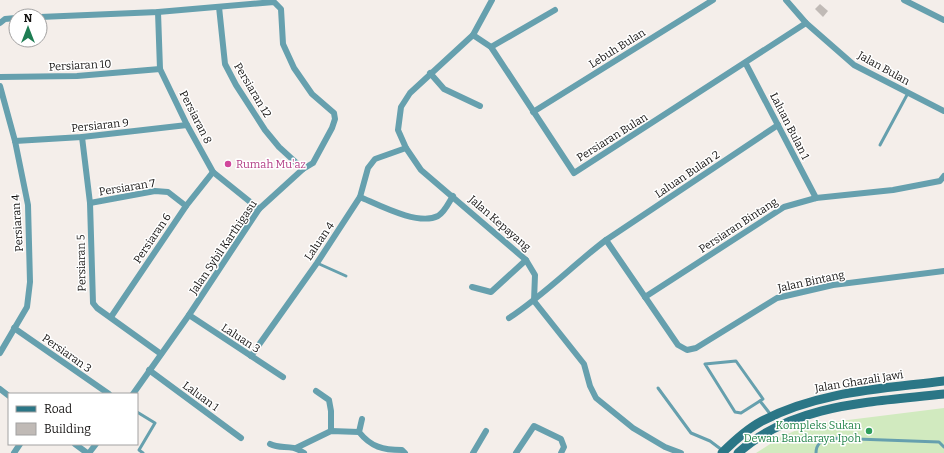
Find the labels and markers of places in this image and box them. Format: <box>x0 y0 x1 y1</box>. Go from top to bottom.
place label: Rumah Mu'az <box>236 158 306 171</box>
marker: Rumah Mu'az <box>223 159 233 169</box>
place label: Kompleks Sukan Dewan Bandaraya Ipoh <box>744 419 861 445</box>
marker: Kompleks Sukan Dewan Bandaraya Ipoh <box>864 426 874 436</box>

